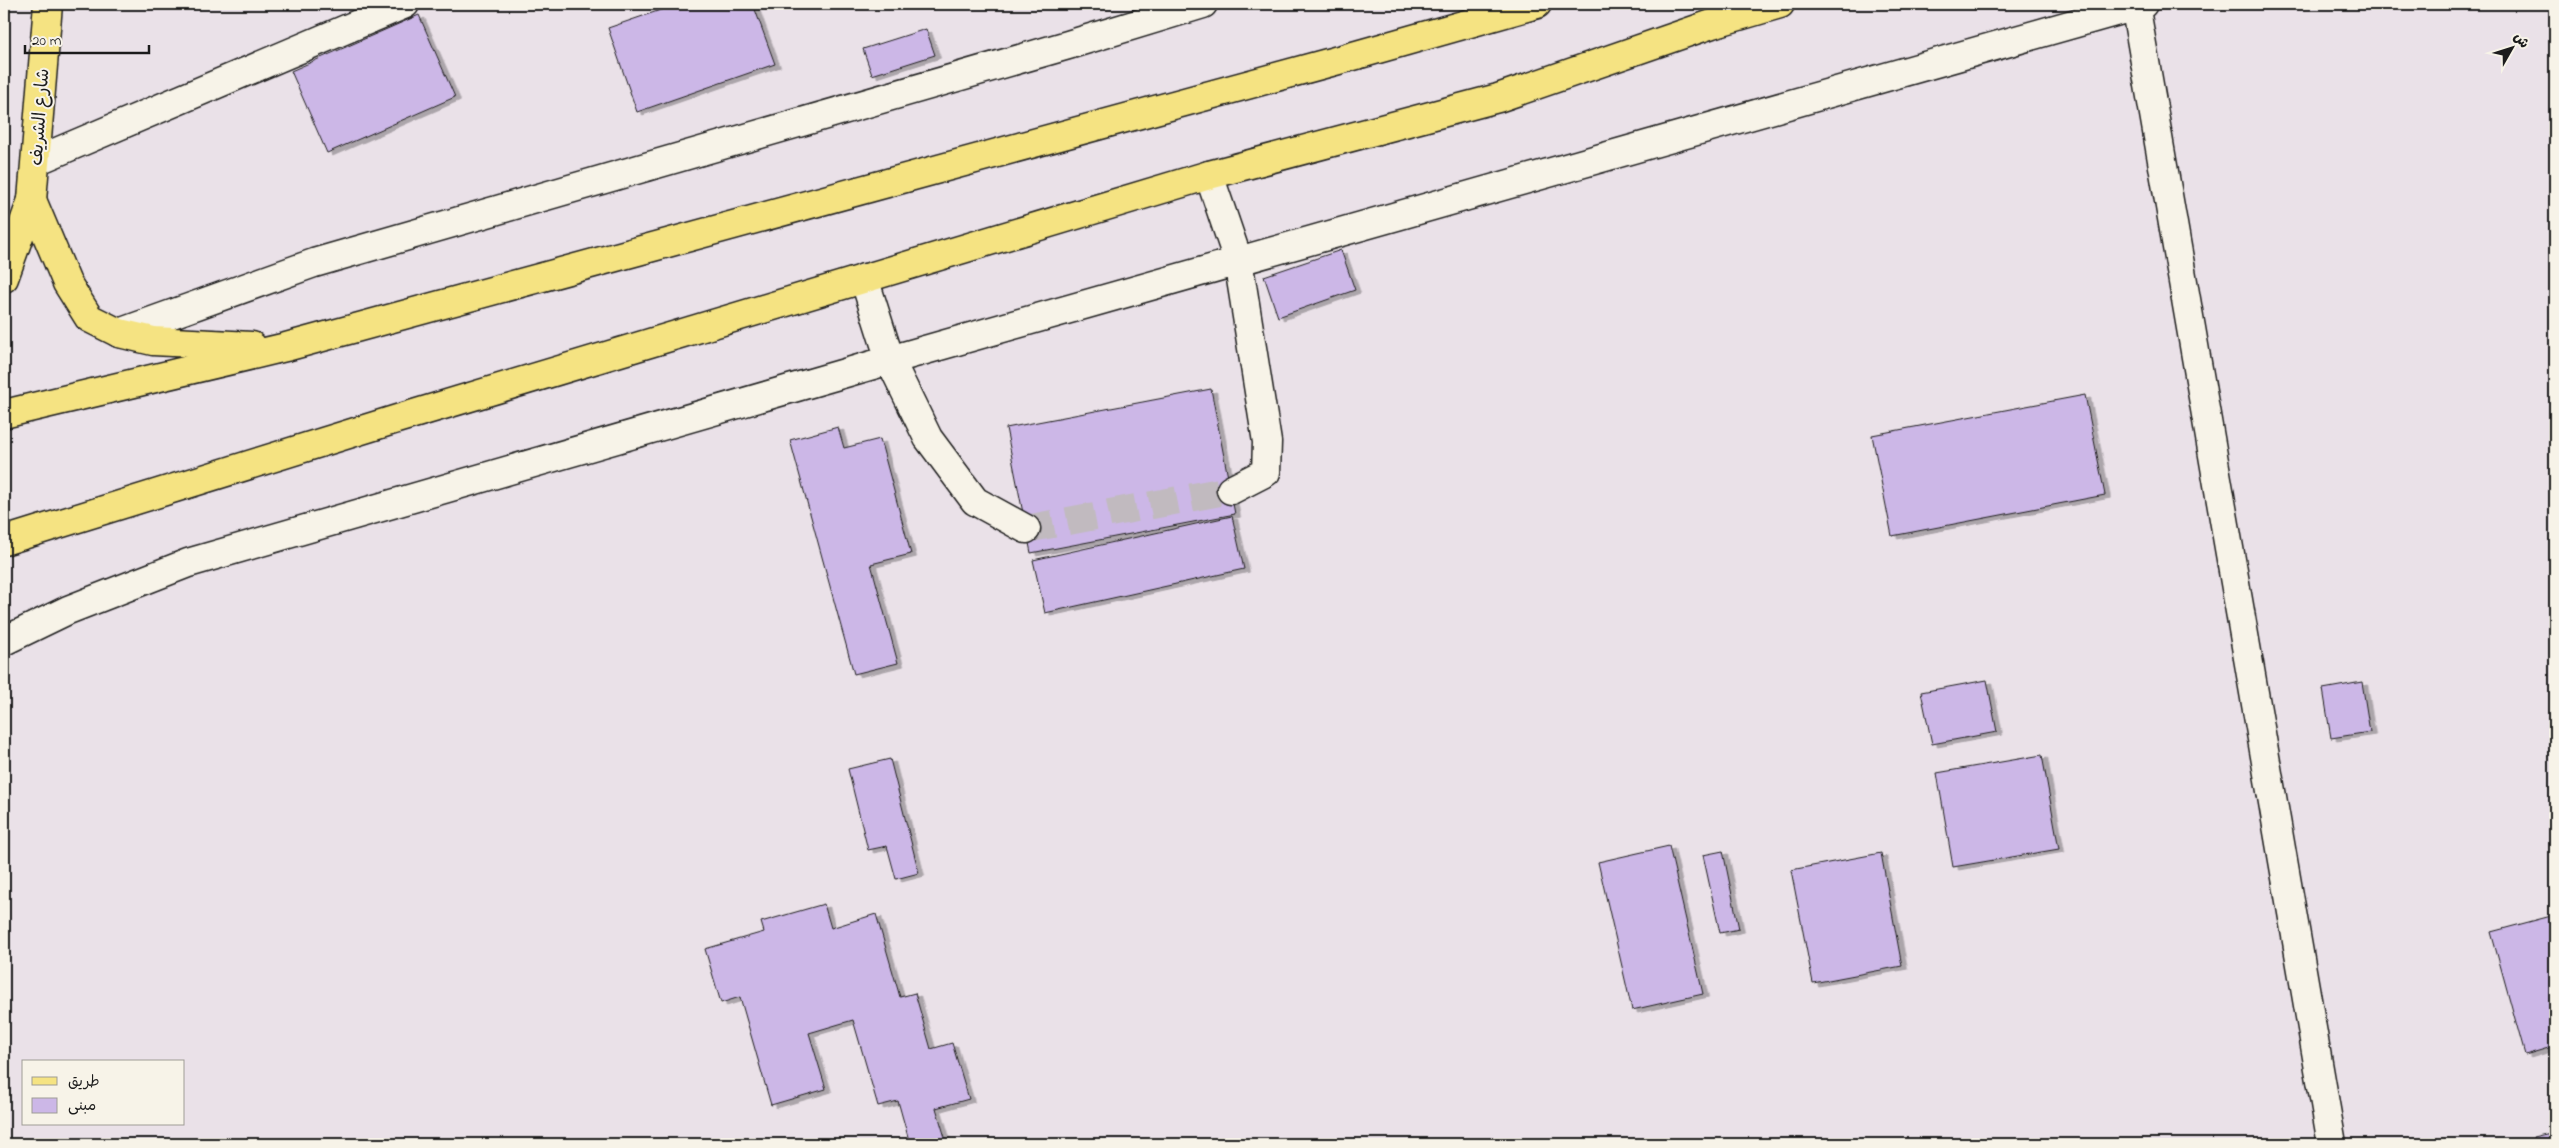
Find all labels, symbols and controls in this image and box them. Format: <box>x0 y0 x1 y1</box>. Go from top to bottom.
scale bar <box>25 22 149 54</box>
north arrow <box>2486 22 2536 72</box>
text: ش <box>2508 28 2534 53</box>
text: 20 m <box>32 30 62 52</box>
street label: شارع الشريف <box>25 68 57 167</box>
legend <box>22 1060 185 1126</box>
text: طريق <box>68 1071 100 1093</box>
text: مبنى <box>68 1095 96 1117</box>

